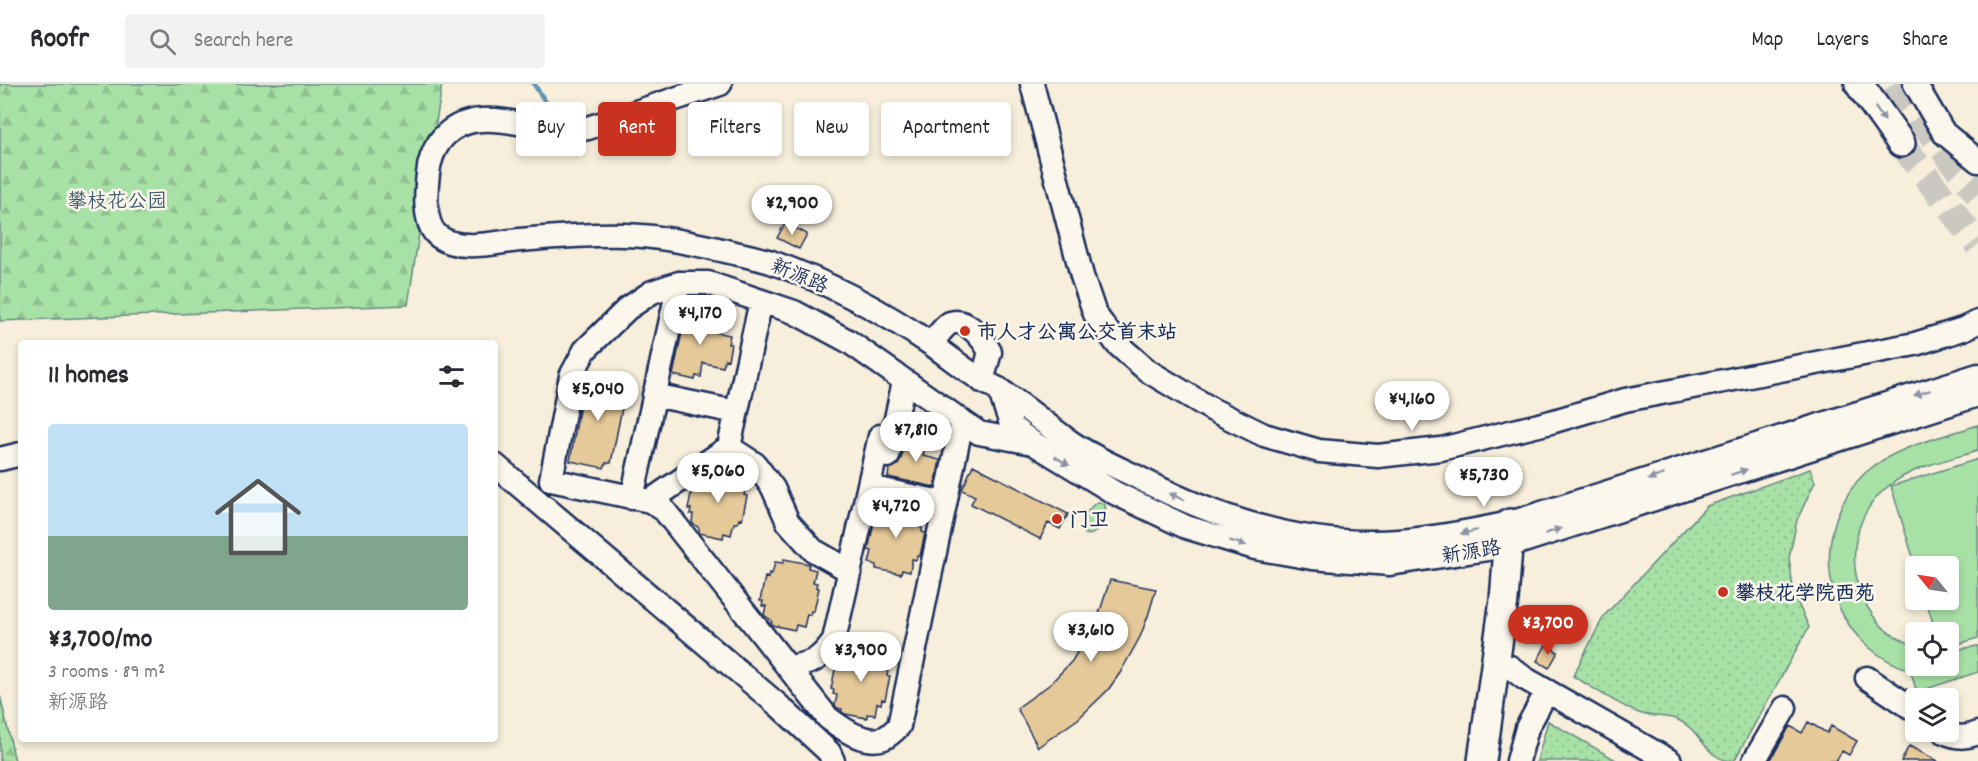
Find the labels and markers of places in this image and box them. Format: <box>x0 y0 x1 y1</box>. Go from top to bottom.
pin: ¥2,900 <box>743 185 841 236</box>
pin: ¥4,170 <box>651 295 749 346</box>
place label: 市人才公寓公交首末站 <box>977 320 1177 348</box>
marker: 市人才公寓公交首末站 <box>958 324 972 338</box>
pin: ¥5,040 <box>549 371 647 422</box>
pin: ¥4,160 <box>1363 381 1461 432</box>
pin: ¥7,810 <box>867 412 965 463</box>
pin: ¥5,060 <box>669 453 767 504</box>
pin: ¥5,730 <box>1435 457 1533 508</box>
pin: ¥4,720 <box>847 488 945 539</box>
place label: 门卫 <box>1069 508 1109 536</box>
marker: 门卫 <box>1050 512 1064 526</box>
place label: 攀枝花学院西苑 <box>1735 581 1875 609</box>
marker: 攀枝花学院西苑 <box>1716 585 1730 599</box>
pin: ¥3,700 <box>1499 605 1597 656</box>
pin: ¥3,610 <box>1042 612 1140 663</box>
pin: ¥3,900 <box>812 632 910 683</box>

